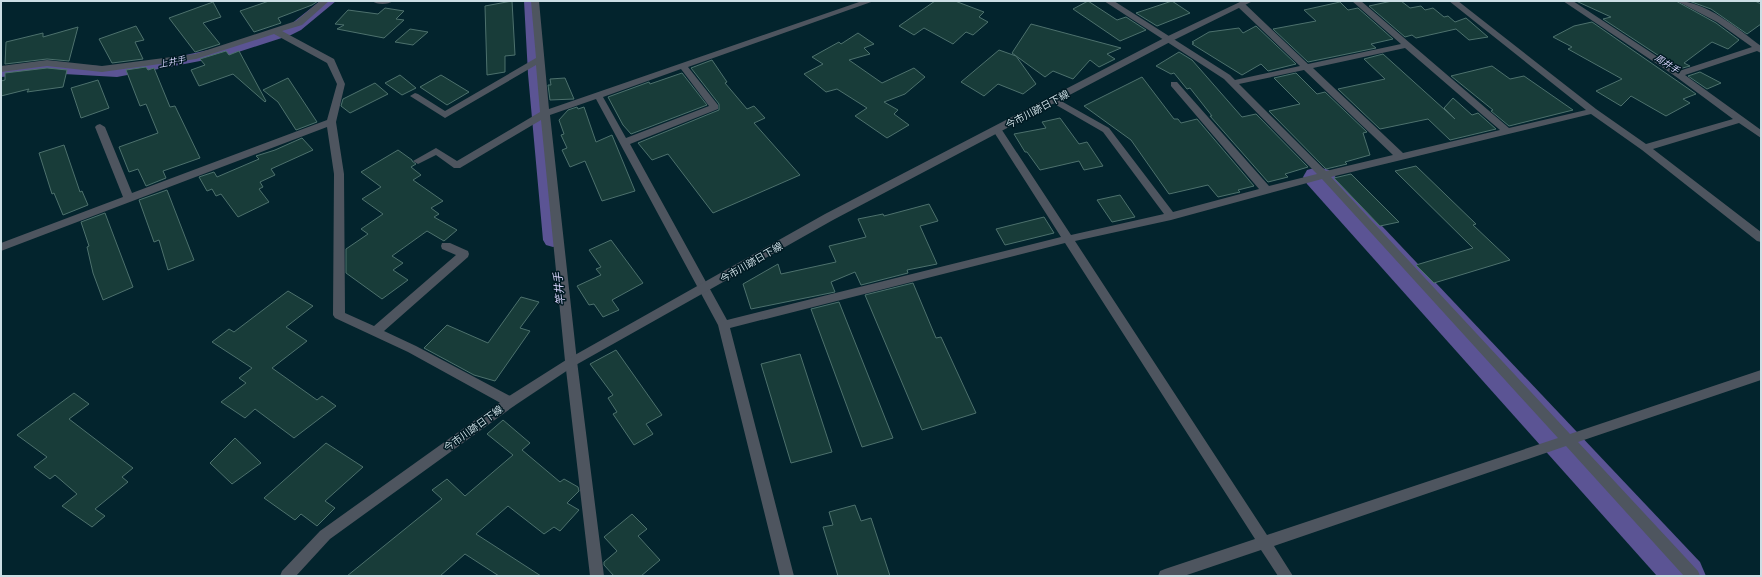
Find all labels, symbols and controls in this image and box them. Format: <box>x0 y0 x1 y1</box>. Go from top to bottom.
water label: 周井手 <box>1652 51 1683 77</box>
water label: 上井手 <box>157 52 187 70</box>
street label: 今市川跡日下線 <box>1003 86 1071 132</box>
street label: 今市川跡日下線 <box>717 238 785 286</box>
water label: 竿井手 <box>549 271 568 306</box>
street label: 今市川跡日下線 <box>441 402 505 454</box>

